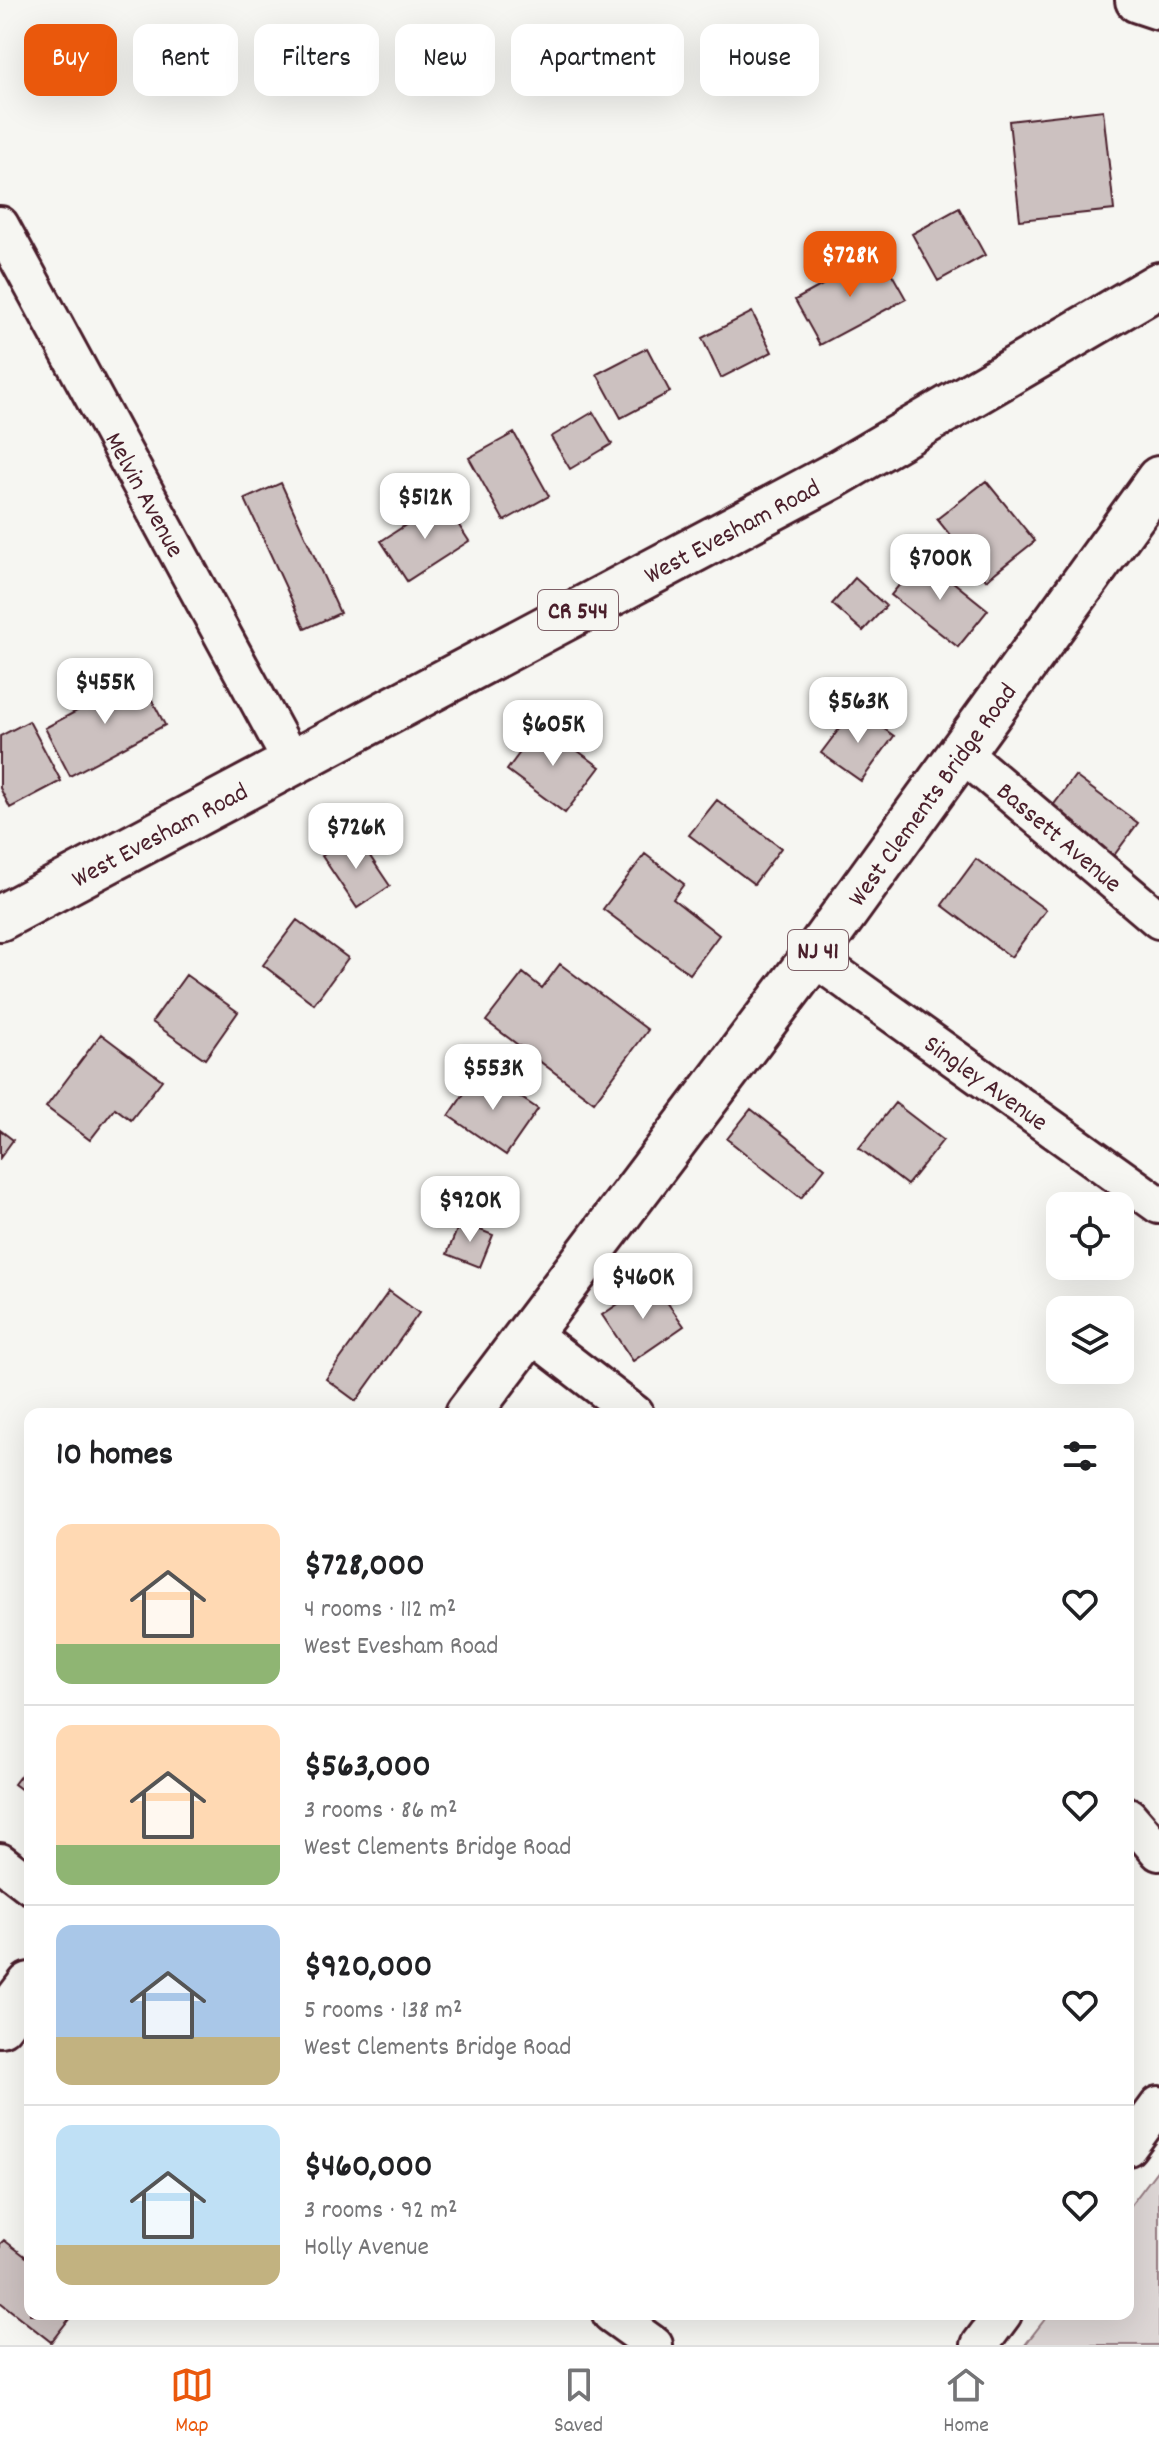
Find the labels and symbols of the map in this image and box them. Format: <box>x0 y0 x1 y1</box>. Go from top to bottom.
pin: $728K <box>794 231 906 299</box>
street label: Melvin Avenue <box>94 426 192 565</box>
street label: West Evesham Road <box>638 471 828 595</box>
pin: $512K <box>369 473 481 541</box>
pin: $700K <box>884 534 996 602</box>
road number: CR 544 <box>538 590 618 630</box>
pin: $455K <box>49 658 161 726</box>
pin: $563K <box>802 677 914 745</box>
street label: West Clements Bridge Road <box>840 677 1027 915</box>
pin: $605K <box>497 700 609 768</box>
street label: West Evesham Road <box>66 775 255 899</box>
street label: Bassett Avenue <box>987 775 1129 903</box>
pin: $726K <box>300 803 412 871</box>
road number: NJ 41 <box>788 930 848 970</box>
street label: Singley Avenue <box>915 1027 1055 1142</box>
pin: $553K <box>437 1044 549 1112</box>
pin: $920K <box>414 1176 526 1244</box>
pin: $460K <box>587 1253 699 1321</box>

